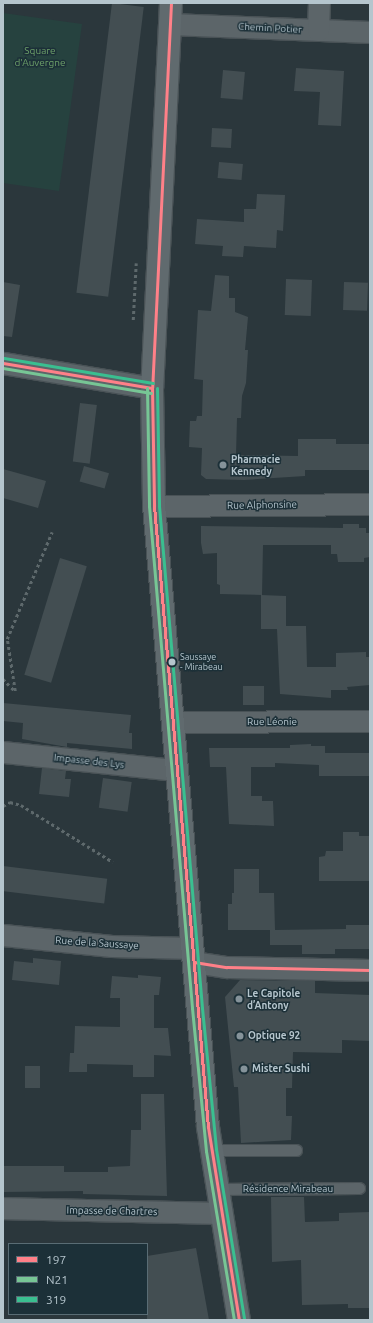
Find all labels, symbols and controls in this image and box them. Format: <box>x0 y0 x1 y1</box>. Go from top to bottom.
street label: Chemin Potier <box>238 20 302 36</box>
park label: Square d'Auvergne <box>15 44 65 68</box>
place label: Pharmacie Kennedy <box>231 453 280 476</box>
marker: Pharmacie Kennedy <box>218 460 228 470</box>
street label: Rue Alphonsine <box>227 498 297 512</box>
place label: Saussaye - Mirabeau <box>180 652 223 673</box>
marker: Saussaye - Mirabeau <box>167 657 177 667</box>
street label: Rue Léonie <box>247 716 297 728</box>
street label: Impasse des Lys <box>53 751 125 771</box>
street label: Rue de la Saussaye <box>55 934 139 952</box>
place label: Le Capitole d’Antony <box>247 987 300 1010</box>
marker: Le Capitole d’Antony <box>234 994 244 1004</box>
place label: Optique 92 <box>248 1030 300 1042</box>
marker: Optique 92 <box>235 1031 245 1041</box>
place label: Mister Sushi <box>252 1063 310 1075</box>
marker: Mister Sushi <box>239 1064 249 1074</box>
street label: Résidence Mirabeau <box>243 1183 333 1195</box>
street label: Impasse de Chartres <box>67 1204 157 1218</box>
legend <box>8 1243 148 1315</box>
text: 197 <box>46 1253 66 1266</box>
text: N21 <box>46 1273 68 1286</box>
text: 319 <box>46 1293 66 1306</box>

